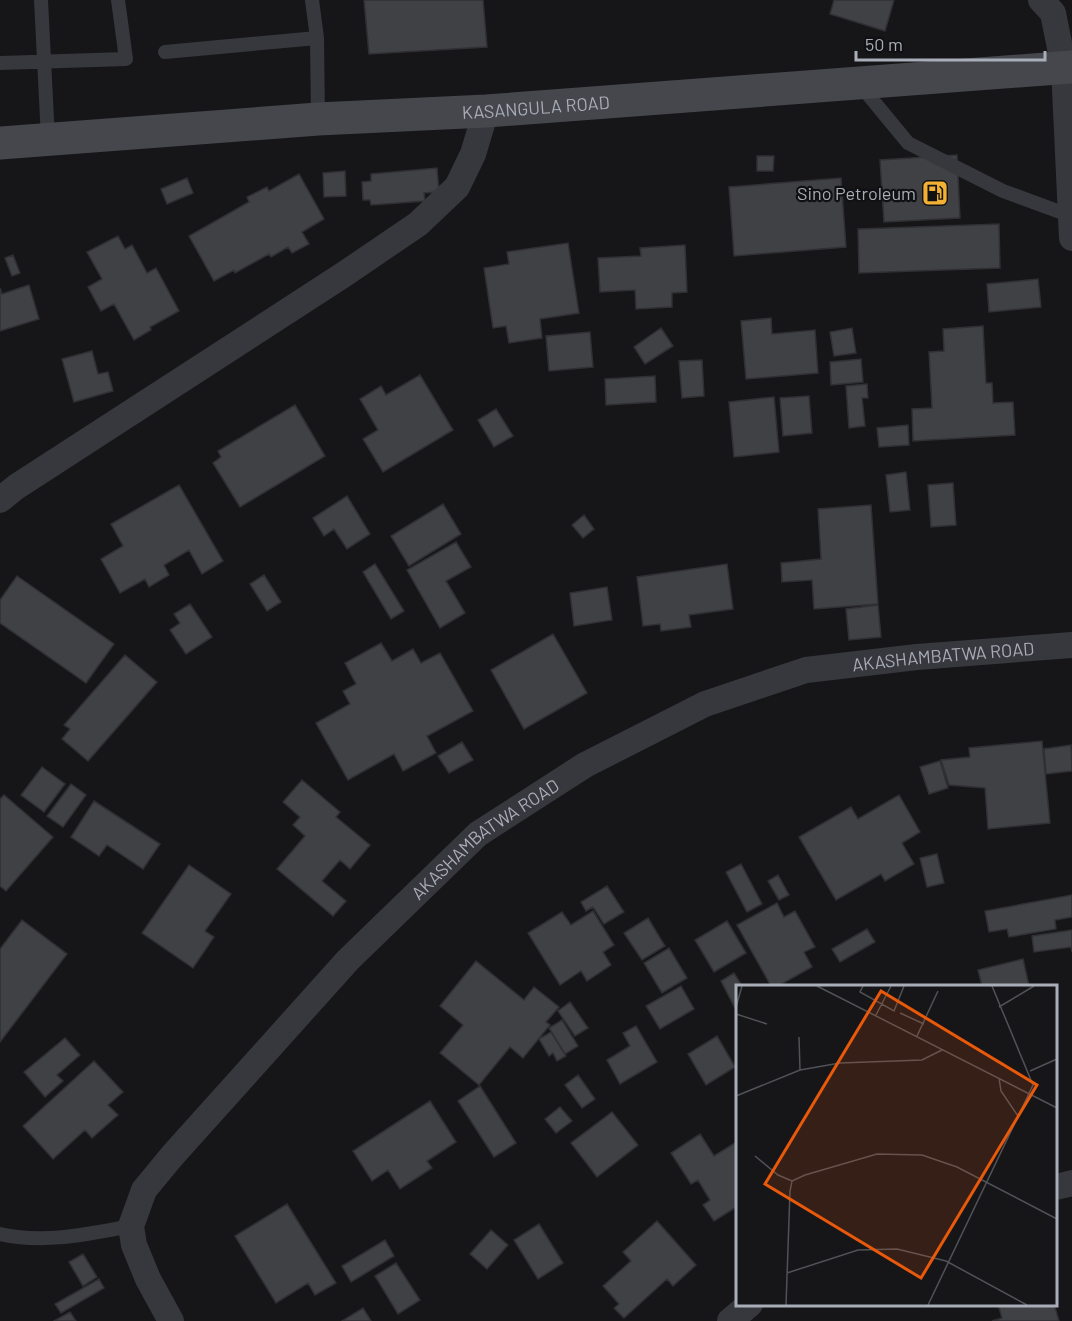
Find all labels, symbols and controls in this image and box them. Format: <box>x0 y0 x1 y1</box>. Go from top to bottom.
scale bar <box>856 24 1045 62</box>
text: 50 m <box>865 33 903 55</box>
street label: KASANGULA ROAD <box>461 91 610 123</box>
fuel station icon: Sino Petroleum <box>920 178 950 208</box>
place label: Sino Petroleum <box>797 182 916 204</box>
street label: AKASHAMBATWA ROAD <box>851 637 1035 676</box>
street label: AKASHAMBATWA ROAD <box>406 774 563 904</box>
inset map <box>736 985 1057 1306</box>

